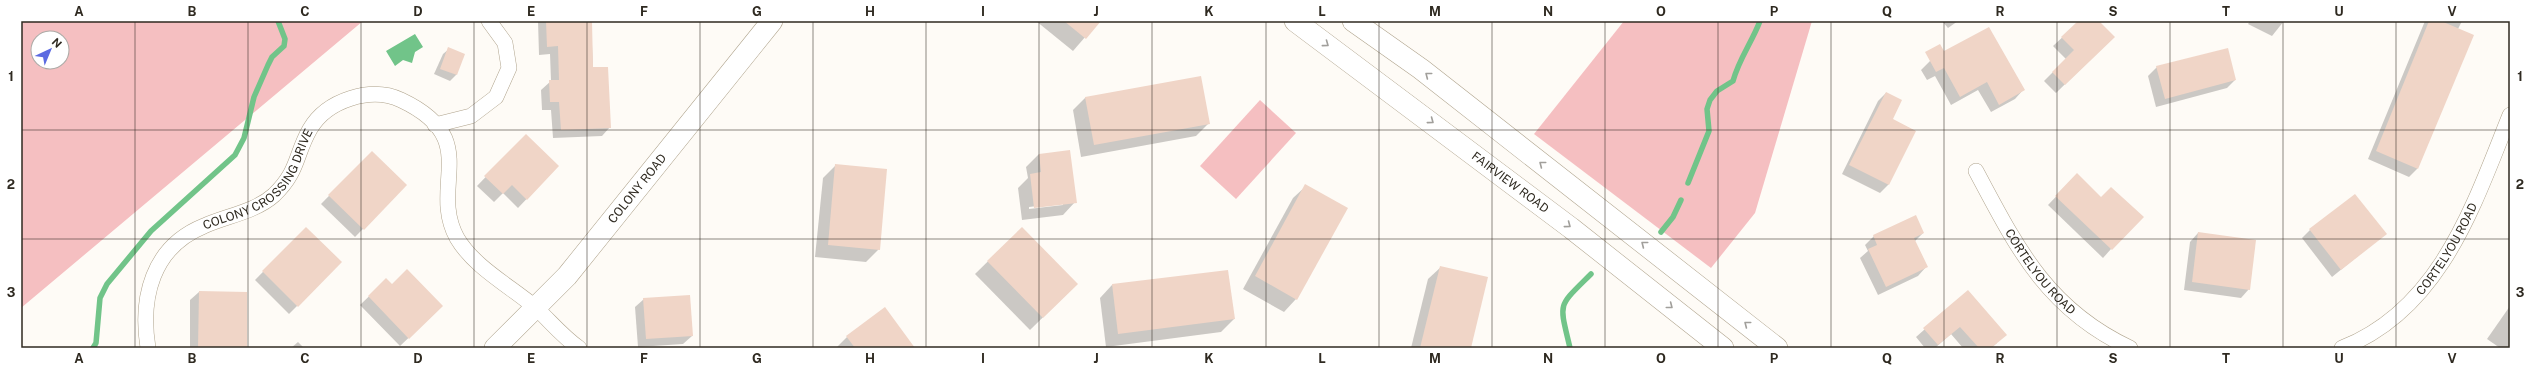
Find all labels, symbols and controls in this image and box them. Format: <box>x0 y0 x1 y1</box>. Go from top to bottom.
text: A <box>74 4 84 19</box>
text: B <box>188 4 197 19</box>
text: C <box>300 4 310 19</box>
text: D <box>413 4 423 19</box>
text: E <box>527 4 535 19</box>
text: F <box>640 4 648 19</box>
text: G <box>752 4 762 19</box>
text: H <box>865 4 875 19</box>
text: I <box>981 4 985 19</box>
text: J <box>1093 4 1099 19</box>
text: K <box>1204 4 1214 19</box>
text: L <box>1318 4 1326 19</box>
text: M <box>1429 4 1441 19</box>
text: N <box>1543 4 1553 19</box>
text: O <box>1656 4 1666 19</box>
text: P <box>1770 4 1779 19</box>
text: Q <box>1882 4 1892 19</box>
text: R <box>1995 4 2005 19</box>
text: S <box>2109 4 2118 19</box>
text: T <box>2222 4 2230 19</box>
text: U <box>2334 4 2344 19</box>
text: V <box>2447 4 2457 19</box>
north arrow <box>30 30 70 70</box>
text: N <box>50 36 64 50</box>
one-way arrow <box>1322 39 1329 47</box>
text: 1 <box>8 69 14 84</box>
text: 1 <box>2517 69 2523 84</box>
one-way arrow <box>1426 73 1433 80</box>
one-way arrow <box>1426 116 1433 123</box>
street label: COLONY CROSSING DRIVE <box>201 127 316 233</box>
street label: FAIRVIEW ROAD <box>1469 149 1551 216</box>
street label: COLONY ROAD <box>605 151 669 226</box>
one-way arrow <box>1539 162 1546 169</box>
text: 2 <box>7 177 15 192</box>
text: 2 <box>2516 177 2524 192</box>
street label: CORTELYOU ROAD <box>2413 200 2480 298</box>
one-way arrow <box>1563 221 1570 228</box>
street label: CORTELYOU ROAD <box>2002 226 2078 318</box>
one-way arrow <box>1642 242 1649 249</box>
text: 3 <box>7 285 16 300</box>
text: 3 <box>2516 285 2525 300</box>
one-way arrow <box>1665 301 1672 308</box>
one-way arrow <box>1744 322 1751 329</box>
text: A <box>74 351 84 366</box>
text: B <box>188 351 197 366</box>
text: C <box>300 351 310 366</box>
text: D <box>413 351 423 366</box>
text: E <box>527 351 535 366</box>
text: F <box>640 351 648 366</box>
text: G <box>752 351 762 366</box>
text: H <box>865 351 875 366</box>
text: I <box>981 351 985 366</box>
text: J <box>1093 351 1099 366</box>
text: K <box>1204 351 1214 366</box>
text: L <box>1318 351 1326 366</box>
text: M <box>1429 351 1441 366</box>
text: N <box>1543 351 1553 366</box>
text: O <box>1656 351 1666 366</box>
text: P <box>1770 351 1779 366</box>
text: Q <box>1882 351 1892 366</box>
text: R <box>1995 351 2005 366</box>
text: S <box>2109 351 2118 366</box>
text: T <box>2222 351 2230 366</box>
text: U <box>2334 351 2344 366</box>
text: V <box>2447 351 2457 366</box>

